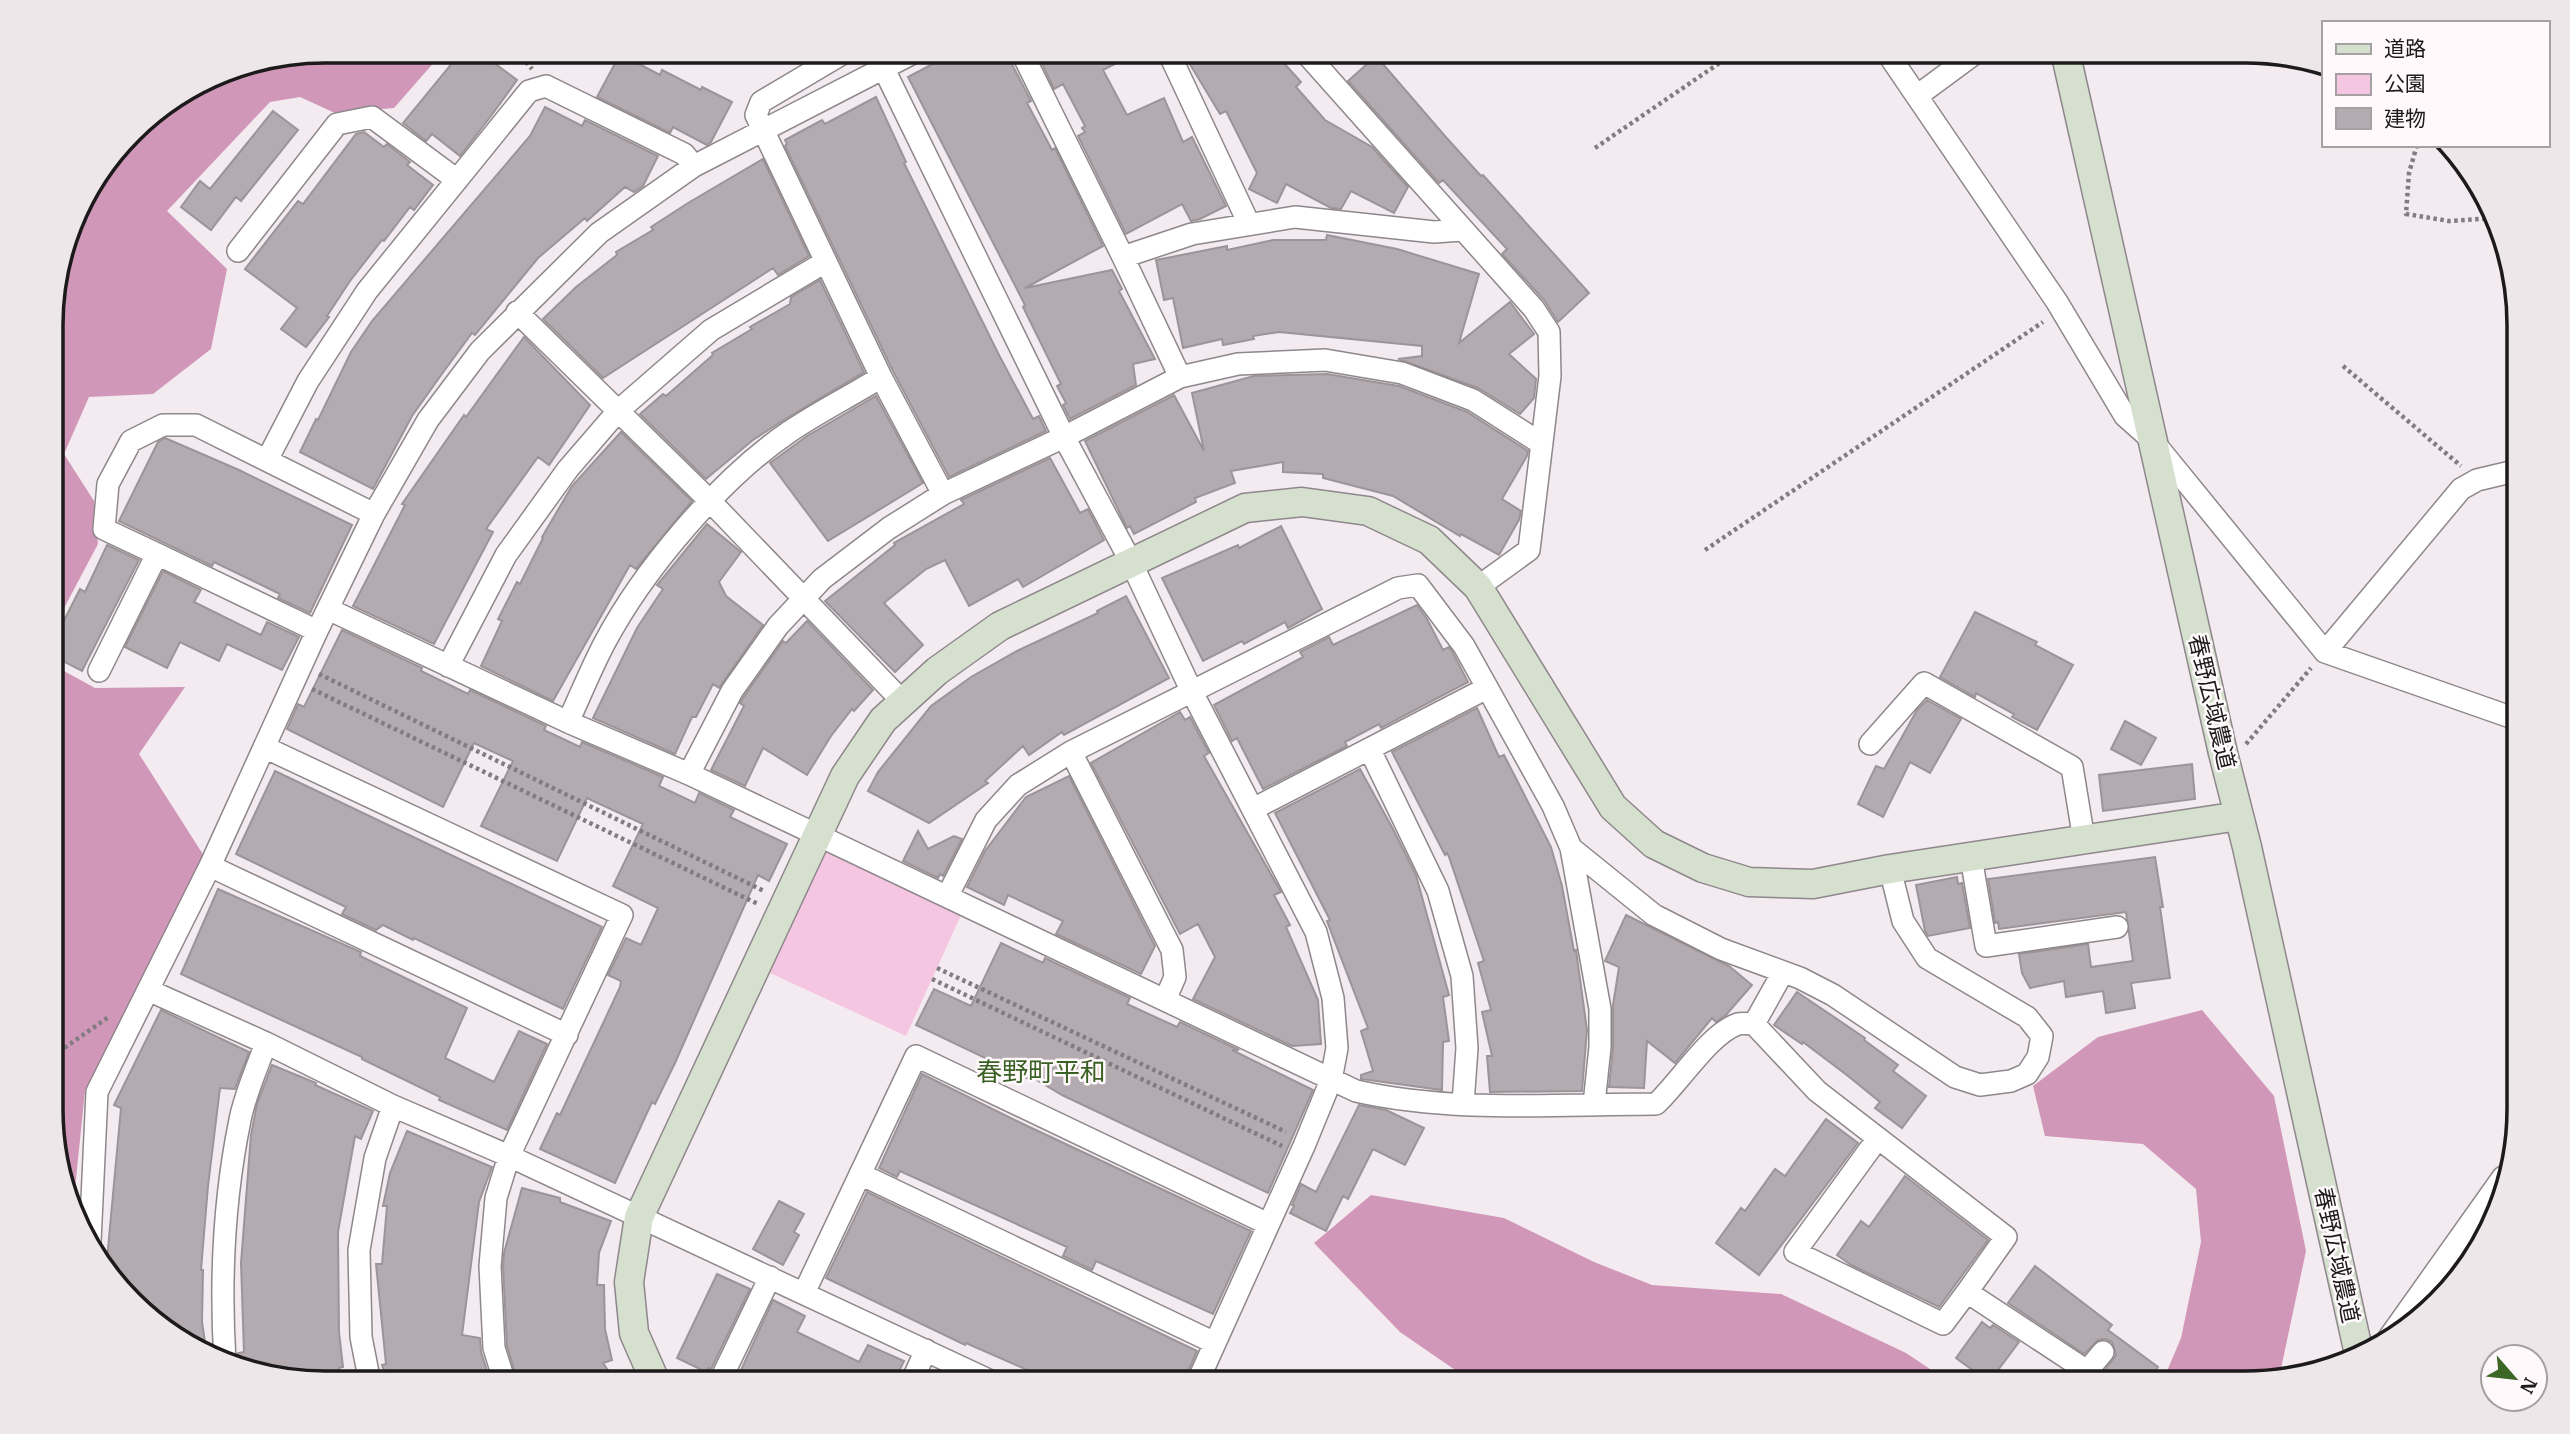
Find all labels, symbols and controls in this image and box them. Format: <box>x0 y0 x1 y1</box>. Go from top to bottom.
legend <box>2322 21 2549 147</box>
text: 道路 <box>2384 34 2426 62</box>
text: 公園 <box>2384 69 2426 97</box>
text: 建物 <box>2384 104 2426 132</box>
street label: 春野広域農道 <box>2183 631 2243 772</box>
district label: 春野町平和 <box>976 1054 1106 1088</box>
street label: 春野広域農道 <box>2309 1184 2367 1325</box>
north arrow <box>2479 1343 2549 1413</box>
text: N <box>2515 1374 2543 1398</box>

